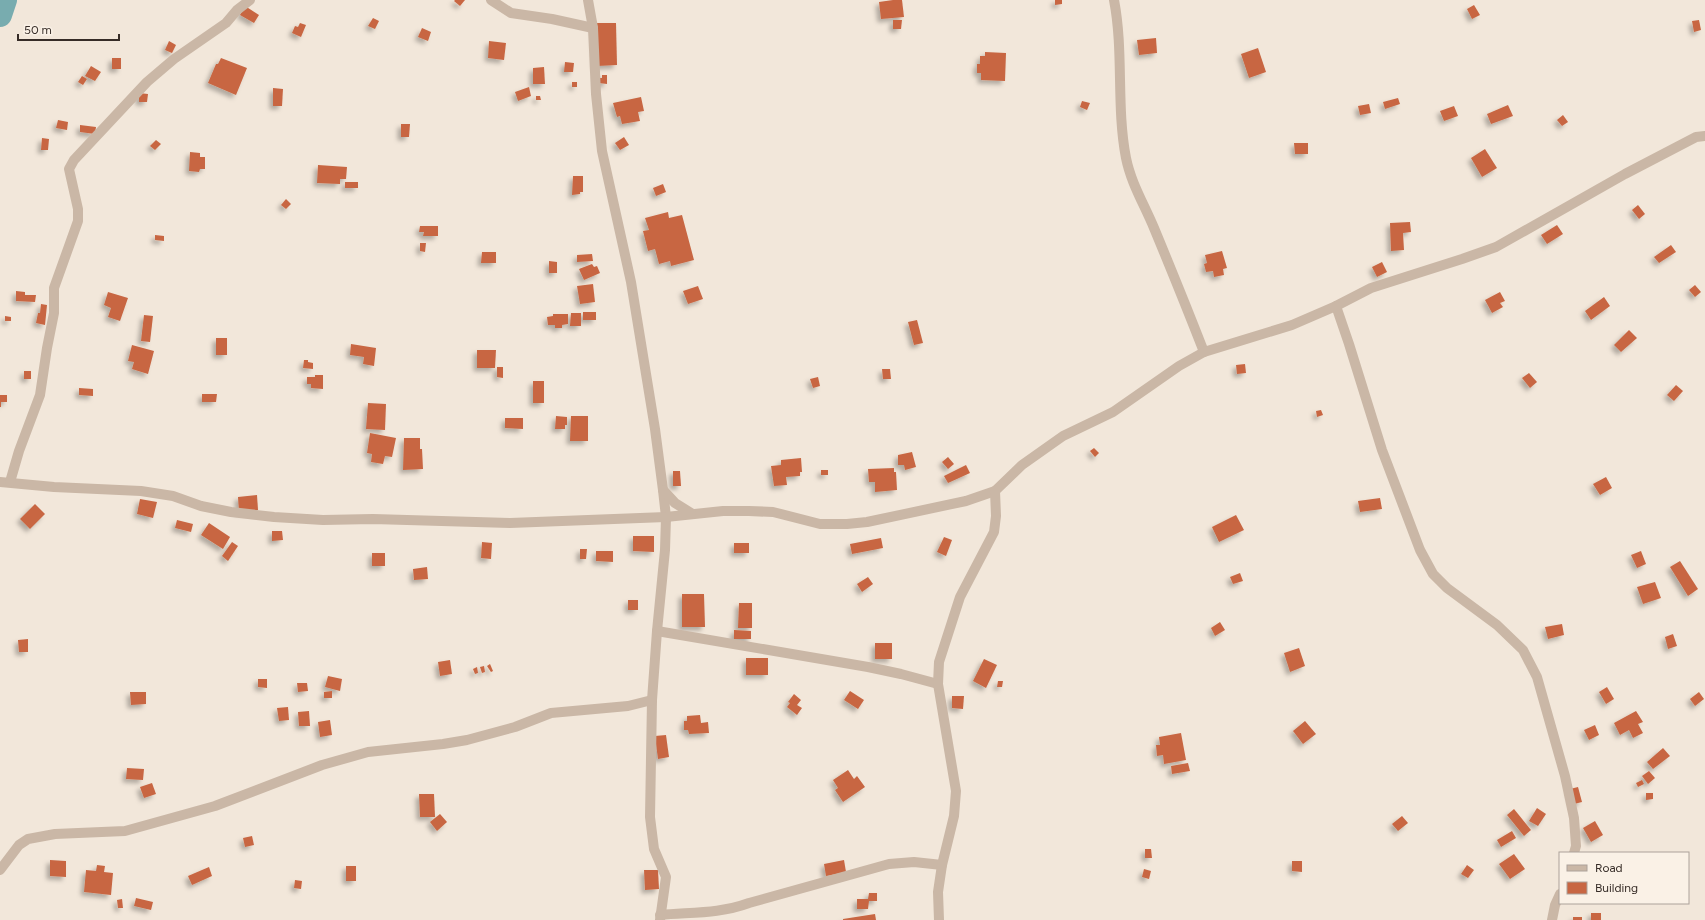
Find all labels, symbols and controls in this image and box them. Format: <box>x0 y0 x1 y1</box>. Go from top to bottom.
scale bar <box>18 16 119 42</box>
text: 50 m <box>24 23 52 37</box>
legend <box>1559 852 1689 904</box>
text: Road <box>1595 861 1623 875</box>
text: Building <box>1595 881 1638 895</box>

